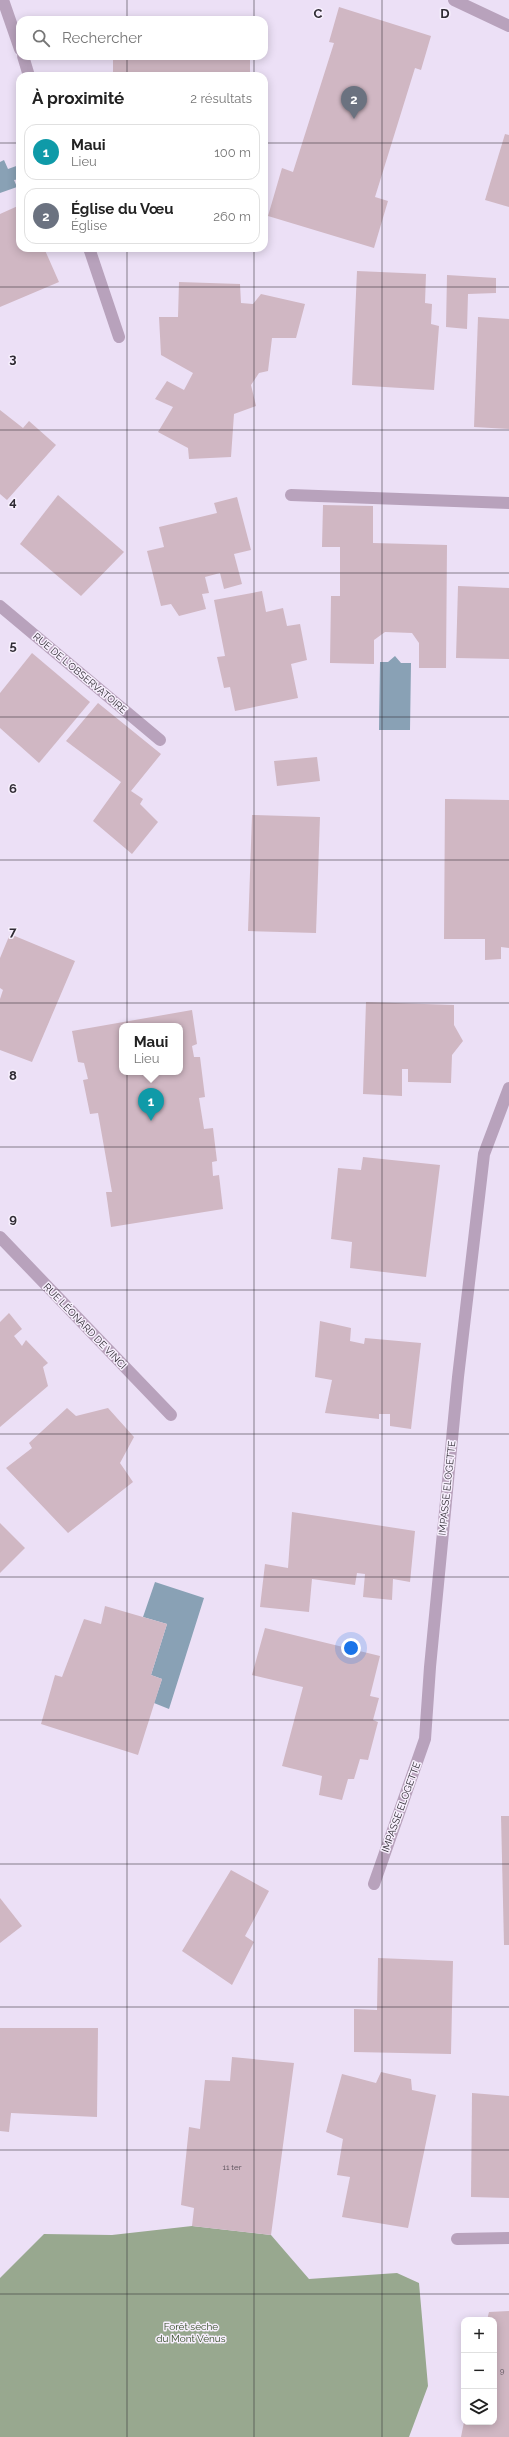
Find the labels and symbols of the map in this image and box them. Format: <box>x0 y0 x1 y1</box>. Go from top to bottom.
text: C <box>314 6 323 21</box>
text: D <box>440 6 450 21</box>
pin: 2 <box>341 86 367 119</box>
text: 3 <box>9 351 17 366</box>
text: 4 <box>9 494 17 509</box>
street label: RUE DE L'OBSERVATOIRE <box>31 631 129 715</box>
text: 5 <box>9 638 17 653</box>
text: 6 <box>9 781 17 796</box>
text: 7 <box>9 924 17 939</box>
text: 8 <box>9 1068 17 1083</box>
pin: 1 <box>138 1088 164 1121</box>
text: 9 <box>9 1211 17 1226</box>
street label: RUE LÉONARD DE VINCI <box>41 1281 129 1371</box>
street label: IMPASSE ELOGETTE <box>437 1440 457 1536</box>
your location <box>341 1638 361 1658</box>
street label: IMPASSE ELOGETTE <box>380 1760 422 1854</box>
house number: 11 ter <box>222 2162 242 2172</box>
park label: Forêt sèche du Mont Vénus <box>156 2321 226 2344</box>
house number: 9 <box>500 2366 505 2376</box>

